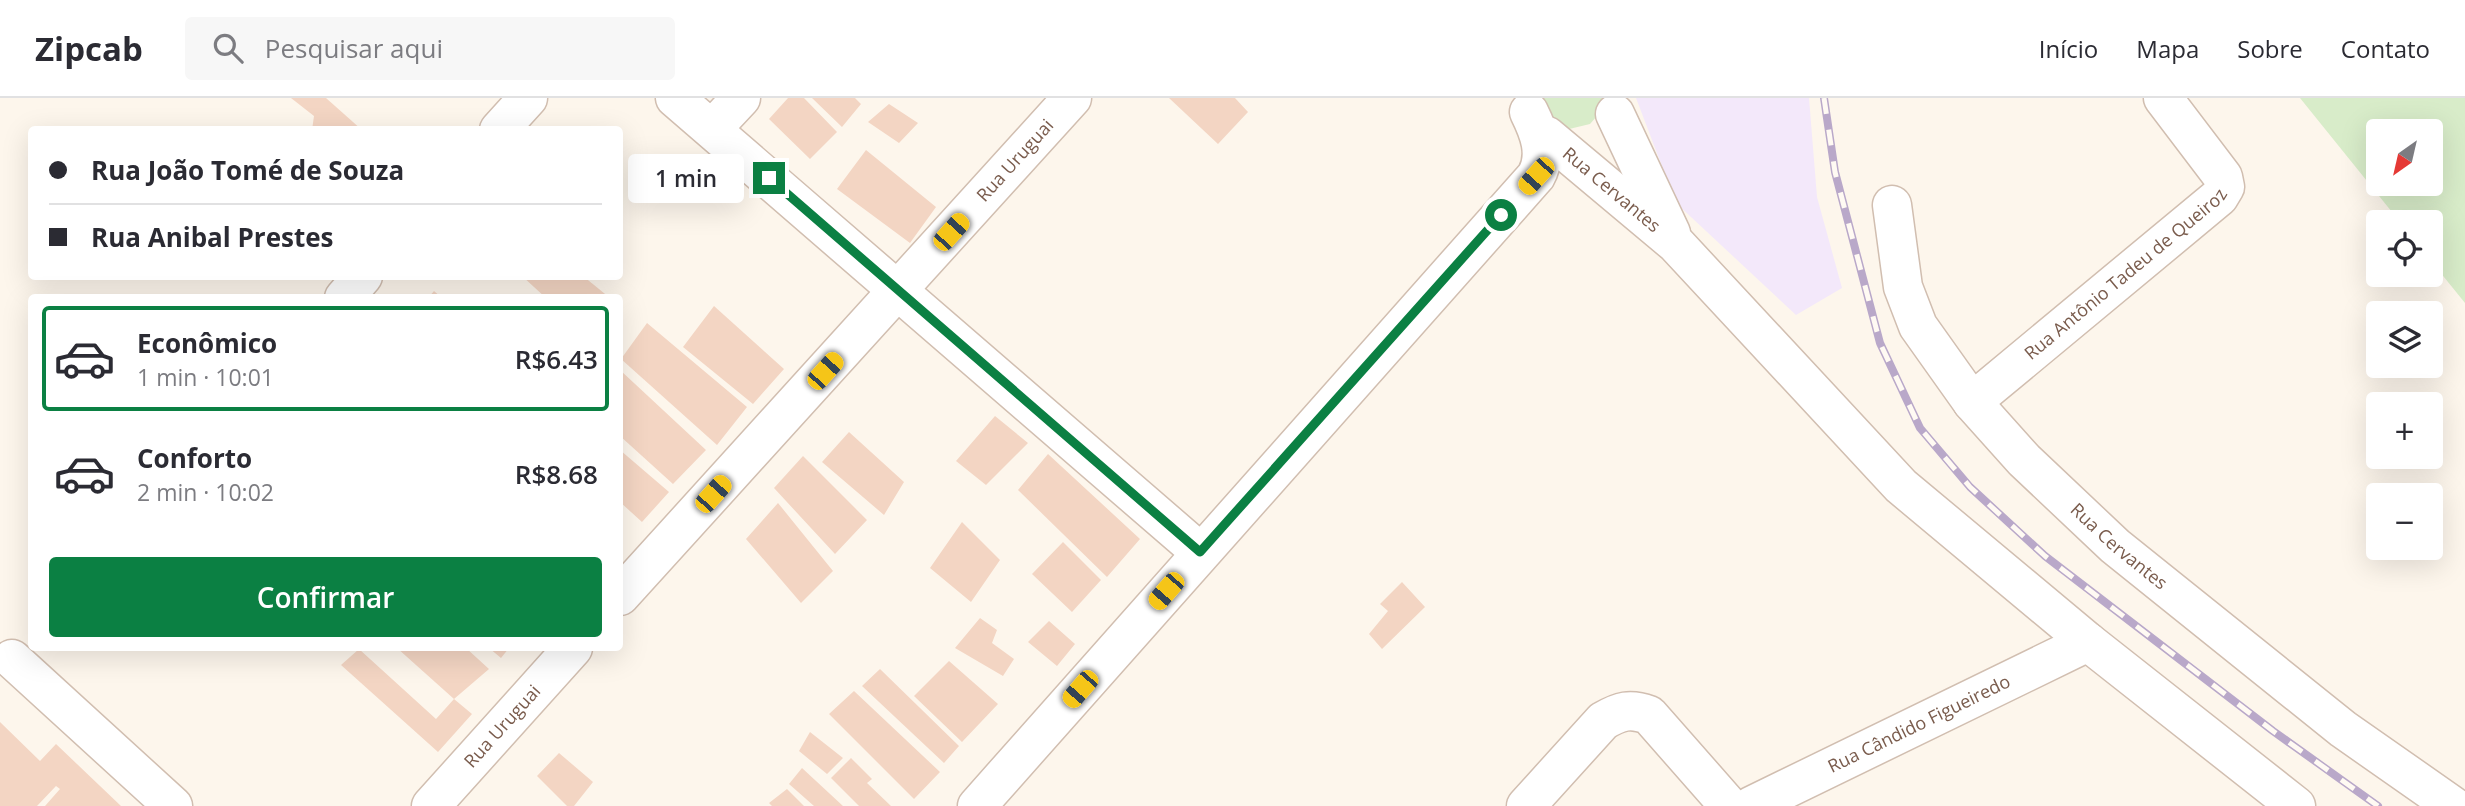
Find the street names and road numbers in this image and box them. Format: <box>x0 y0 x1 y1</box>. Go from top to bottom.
street label: Rua Uruguai <box>971 113 1058 206</box>
street label: Rua Cervantes <box>1558 141 1666 237</box>
street label: Rua Antônio Tadeu de Queiroz <box>2019 184 2232 365</box>
street label: Rua Cervantes <box>2066 497 2173 594</box>
street label: Rua Cândido Figueiredo <box>1824 669 2014 778</box>
street label: Rua Uruguai <box>458 679 545 772</box>

